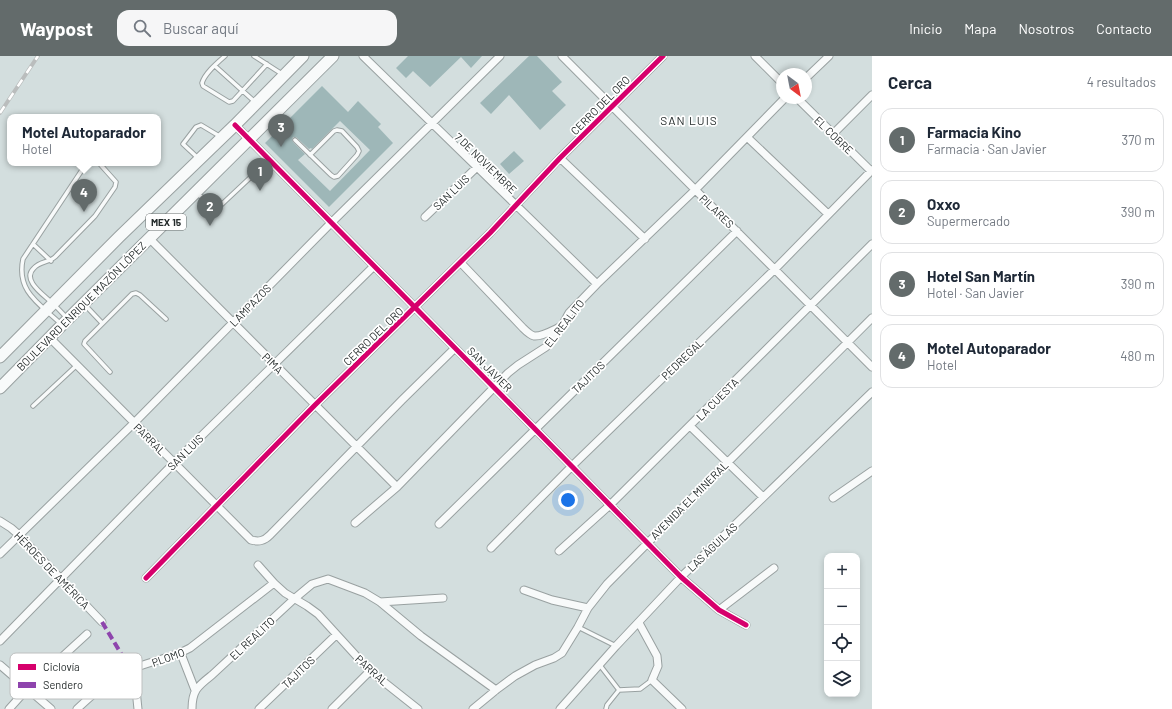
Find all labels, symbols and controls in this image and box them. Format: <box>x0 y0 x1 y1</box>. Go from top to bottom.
search box <box>117 10 397 46</box>
text: Waypost <box>20 17 93 40</box>
icon: search <box>131 17 153 39</box>
text: Buscar aquí <box>163 19 238 37</box>
text: Inicio <box>909 20 942 37</box>
text: Mapa <box>964 20 996 37</box>
text: Nosotros <box>1018 20 1074 37</box>
text: Contacto <box>1096 20 1152 37</box>
north arrow <box>776 68 812 104</box>
text: Cerca <box>888 72 932 92</box>
street label: CERRO DEL ORO <box>568 73 632 137</box>
text: 4 resultados <box>1087 74 1156 90</box>
district label: SAN LUIS <box>660 113 718 127</box>
street label: EL COBRE <box>812 113 856 157</box>
popup <box>7 114 161 166</box>
pin: 3 <box>268 114 294 147</box>
text: Motel Autoparador <box>22 123 146 141</box>
text: Farmacia Kino <box>927 123 1021 141</box>
street label: 7 DE NOVIEMBRE <box>452 130 520 196</box>
text: 1 <box>900 132 904 148</box>
text: 370 m <box>1121 132 1155 148</box>
text: Hotel <box>22 141 52 157</box>
text: Farmacia · San Javier <box>927 141 1046 157</box>
pin: 1 <box>247 158 273 191</box>
street label: SAN LUIS <box>430 172 472 212</box>
pin: 4 <box>71 179 97 212</box>
street label: PILARES <box>697 192 737 230</box>
pin: 2 <box>197 193 223 226</box>
text: Oxxo <box>927 195 960 213</box>
text: 2 <box>898 204 906 220</box>
text: 390 m <box>1121 204 1155 220</box>
text: Supermercado <box>927 213 1010 229</box>
road number: MEX 15 <box>146 214 186 230</box>
street label: BOULEVARD ENRIQUE MAZÓN LÓPEZ <box>14 239 148 373</box>
text: Hotel San Martín <box>927 267 1035 285</box>
text: 3 <box>898 276 906 292</box>
text: 390 m <box>1121 276 1155 292</box>
street label: LAMPAZOS <box>227 281 273 329</box>
text: Hotel · San Javier <box>927 285 1024 301</box>
street label: EL REALITO <box>541 296 587 349</box>
street label: CERRO DEL ORO <box>340 304 406 368</box>
street label: PEDREGAL <box>658 336 706 382</box>
text: Motel Autoparador <box>927 339 1051 357</box>
street label: SAN JAVIER <box>465 344 515 394</box>
text: 4 <box>898 348 906 364</box>
text: 480 m <box>1120 348 1155 364</box>
street label: PIMA <box>260 350 286 376</box>
text: Hotel <box>927 357 957 373</box>
street label: TAJITOS <box>569 358 607 396</box>
street label: LA CUESTA <box>693 375 741 423</box>
street label: PARRAL <box>131 420 169 458</box>
street label: SAN LUIS <box>164 431 206 473</box>
street label: AVENIDA EL MINERAL <box>647 458 731 542</box>
your location <box>558 490 578 510</box>
street label: LAS ÁGUILAS <box>684 520 740 574</box>
street label: HÉROES DE AMÉRICA <box>12 529 92 612</box>
map controls <box>824 553 860 697</box>
button: + <box>824 553 860 589</box>
button: − <box>824 589 860 625</box>
street label: EL REALITO <box>227 614 277 662</box>
button: locate <box>824 625 860 661</box>
street label: PLOMO <box>150 645 186 669</box>
street label: PARRAL <box>353 652 391 688</box>
legend <box>10 653 142 699</box>
street label: TAJITOS <box>279 653 317 691</box>
text: Ciclovía <box>43 660 80 673</box>
button: layers <box>824 661 860 697</box>
text: Sendero <box>43 678 83 691</box>

